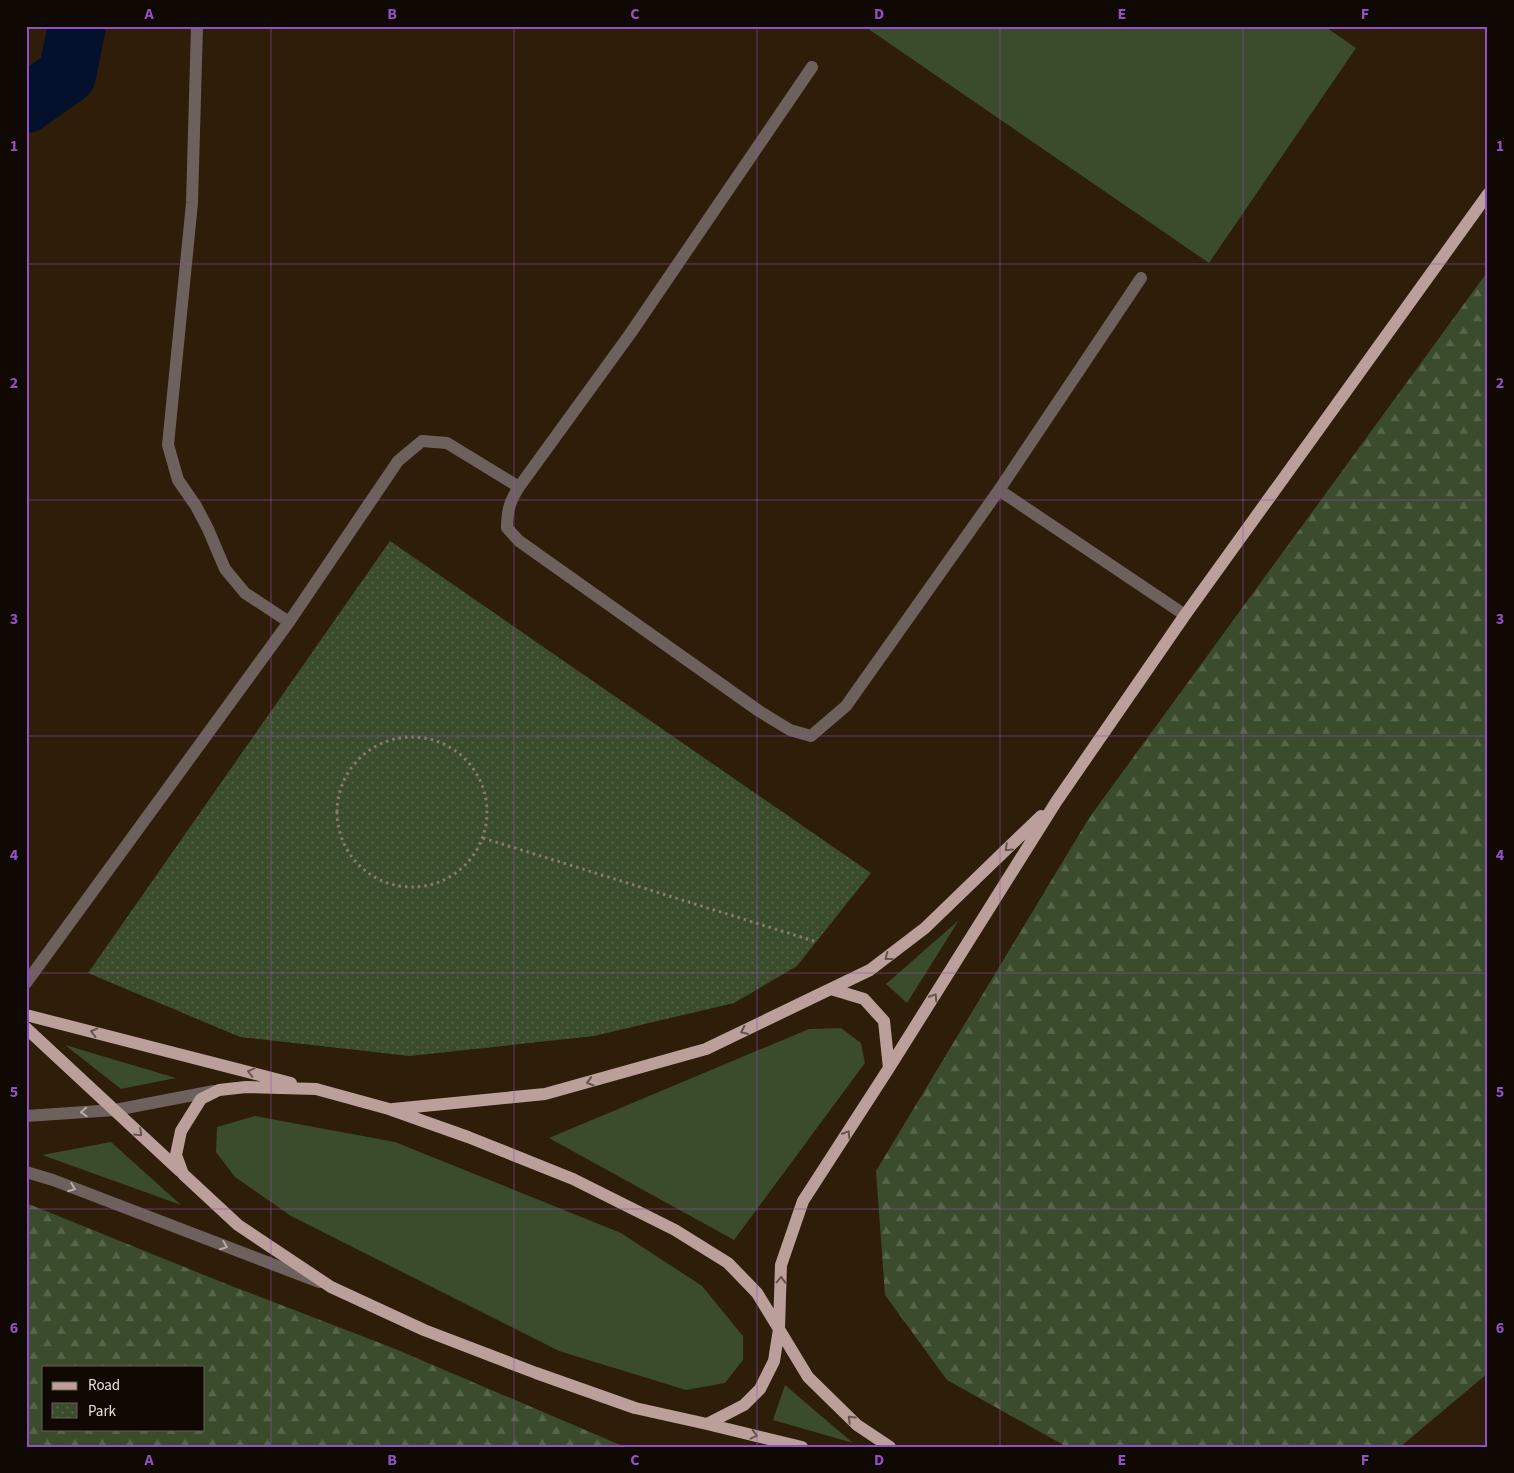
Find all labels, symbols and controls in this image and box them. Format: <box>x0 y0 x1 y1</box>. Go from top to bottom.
text: A <box>143 3 154 25</box>
text: B <box>387 3 397 25</box>
text: C <box>630 3 640 25</box>
text: D <box>874 3 884 25</box>
text: E <box>1118 3 1126 25</box>
text: F <box>1361 3 1369 25</box>
text: 1 <box>10 135 18 157</box>
text: 1 <box>1496 135 1504 157</box>
text: 2 <box>10 372 18 394</box>
text: 2 <box>1496 372 1504 394</box>
text: 3 <box>10 608 18 630</box>
text: 3 <box>1496 608 1504 630</box>
one-way arrow <box>1005 842 1014 851</box>
text: 4 <box>10 844 19 866</box>
text: 4 <box>1496 844 1505 866</box>
one-way arrow <box>884 951 893 960</box>
one-way arrow <box>927 994 937 1003</box>
one-way arrow <box>740 1025 749 1035</box>
one-way arrow <box>89 1027 98 1038</box>
one-way arrow <box>247 1067 256 1078</box>
one-way arrow <box>586 1076 594 1086</box>
text: 5 <box>10 1081 18 1103</box>
text: 5 <box>1496 1081 1504 1103</box>
one-way arrow <box>80 1107 88 1118</box>
one-way arrow <box>133 1127 142 1136</box>
one-way arrow <box>840 1131 850 1140</box>
one-way arrow <box>68 1182 76 1192</box>
one-way arrow <box>219 1240 228 1250</box>
one-way arrow <box>776 1276 786 1284</box>
text: 6 <box>10 1317 18 1339</box>
text: 6 <box>1496 1317 1504 1339</box>
legend <box>42 1366 205 1430</box>
text: Road <box>88 1375 120 1396</box>
text: Park <box>88 1401 117 1422</box>
one-way arrow <box>847 1416 856 1425</box>
one-way arrow <box>750 1430 758 1440</box>
text: A <box>143 1449 154 1471</box>
text: B <box>387 1449 397 1471</box>
text: C <box>630 1449 640 1471</box>
text: D <box>874 1449 884 1471</box>
text: E <box>1118 1449 1126 1471</box>
text: F <box>1361 1449 1369 1471</box>

